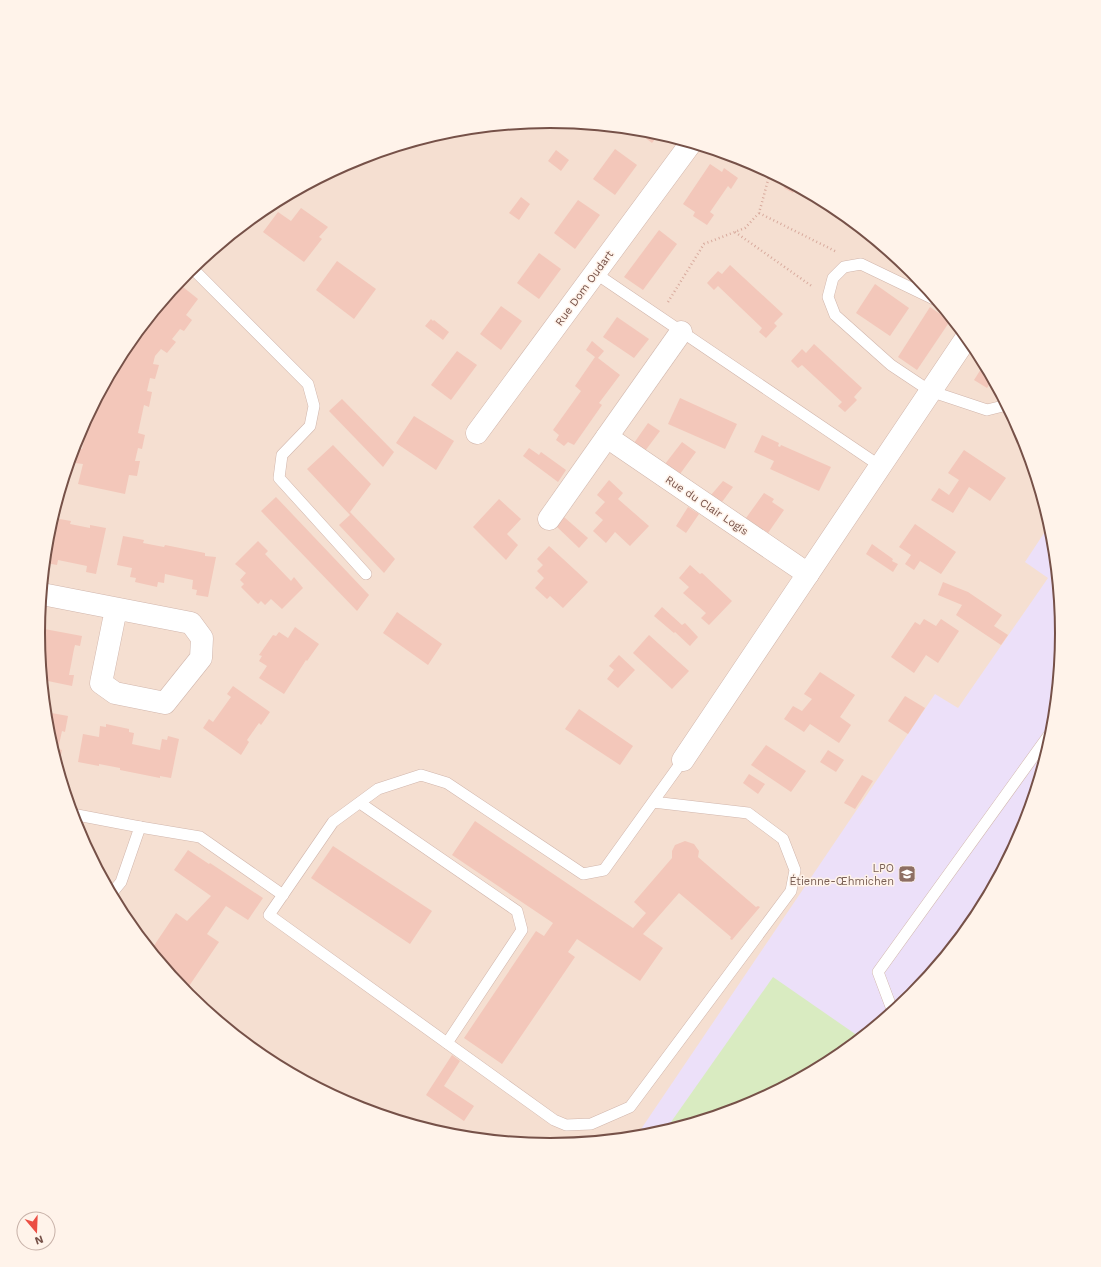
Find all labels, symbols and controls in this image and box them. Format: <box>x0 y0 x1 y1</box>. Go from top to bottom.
street label: Rue Dom Oudart <box>553 248 616 328</box>
street label: Rue du Clair Logis <box>663 473 751 538</box>
place label: LPO Étienne-Œhmichen <box>790 862 894 888</box>
school or university icon: LPO Étienne-Œhmichen <box>897 864 917 884</box>
north arrow <box>16 1211 56 1251</box>
text: N <box>33 1233 45 1247</box>

